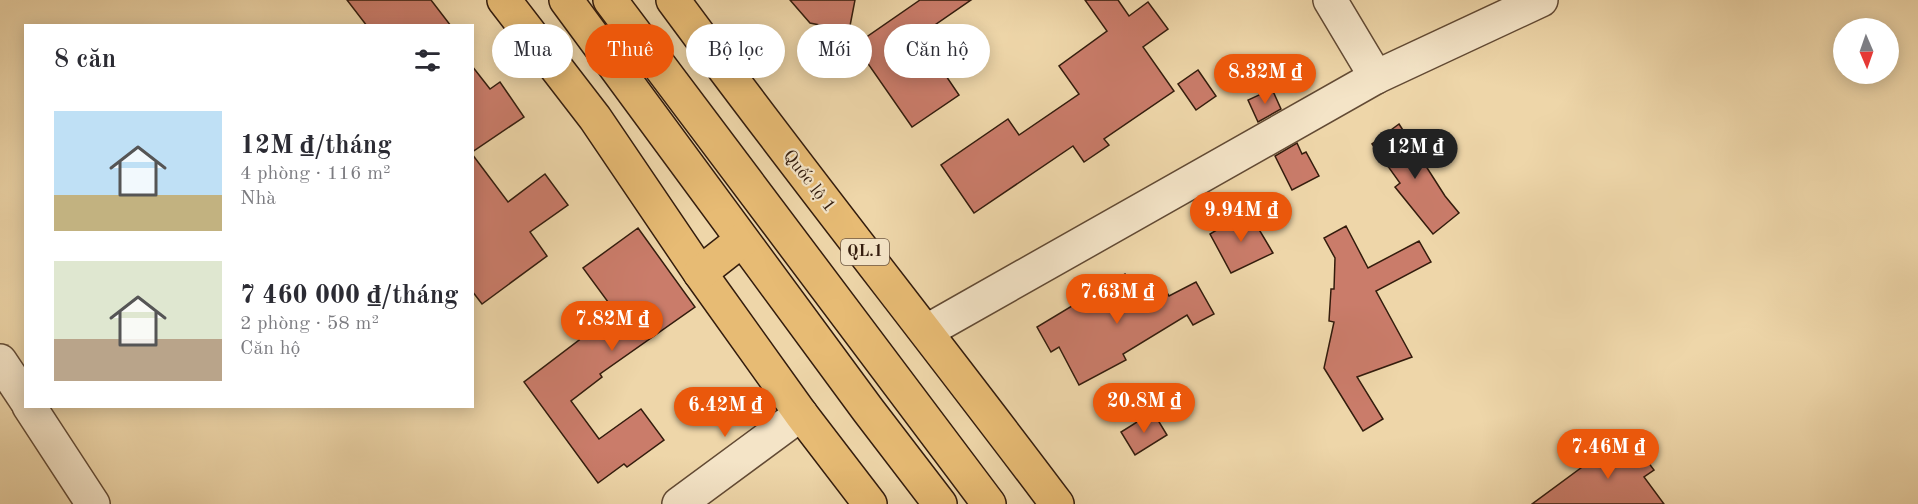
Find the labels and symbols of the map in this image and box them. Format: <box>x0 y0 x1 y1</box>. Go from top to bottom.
north arrow <box>1833 18 1899 84</box>
pin: 8.32M ₫ <box>1210 54 1320 105</box>
pin: 12M ₫ <box>1373 129 1457 180</box>
street label: Quốc lộ 1 <box>779 146 839 215</box>
pin: 9.94M ₫ <box>1186 192 1296 243</box>
road number: QL.1 <box>841 239 889 265</box>
pin: 7.63M ₫ <box>1062 274 1172 325</box>
pin: 7.82M ₫ <box>557 301 667 352</box>
pin: 20.8M ₫ <box>1089 383 1199 434</box>
pin: 6.42M ₫ <box>670 387 780 438</box>
pin: 7.46M ₫ <box>1553 429 1663 480</box>

